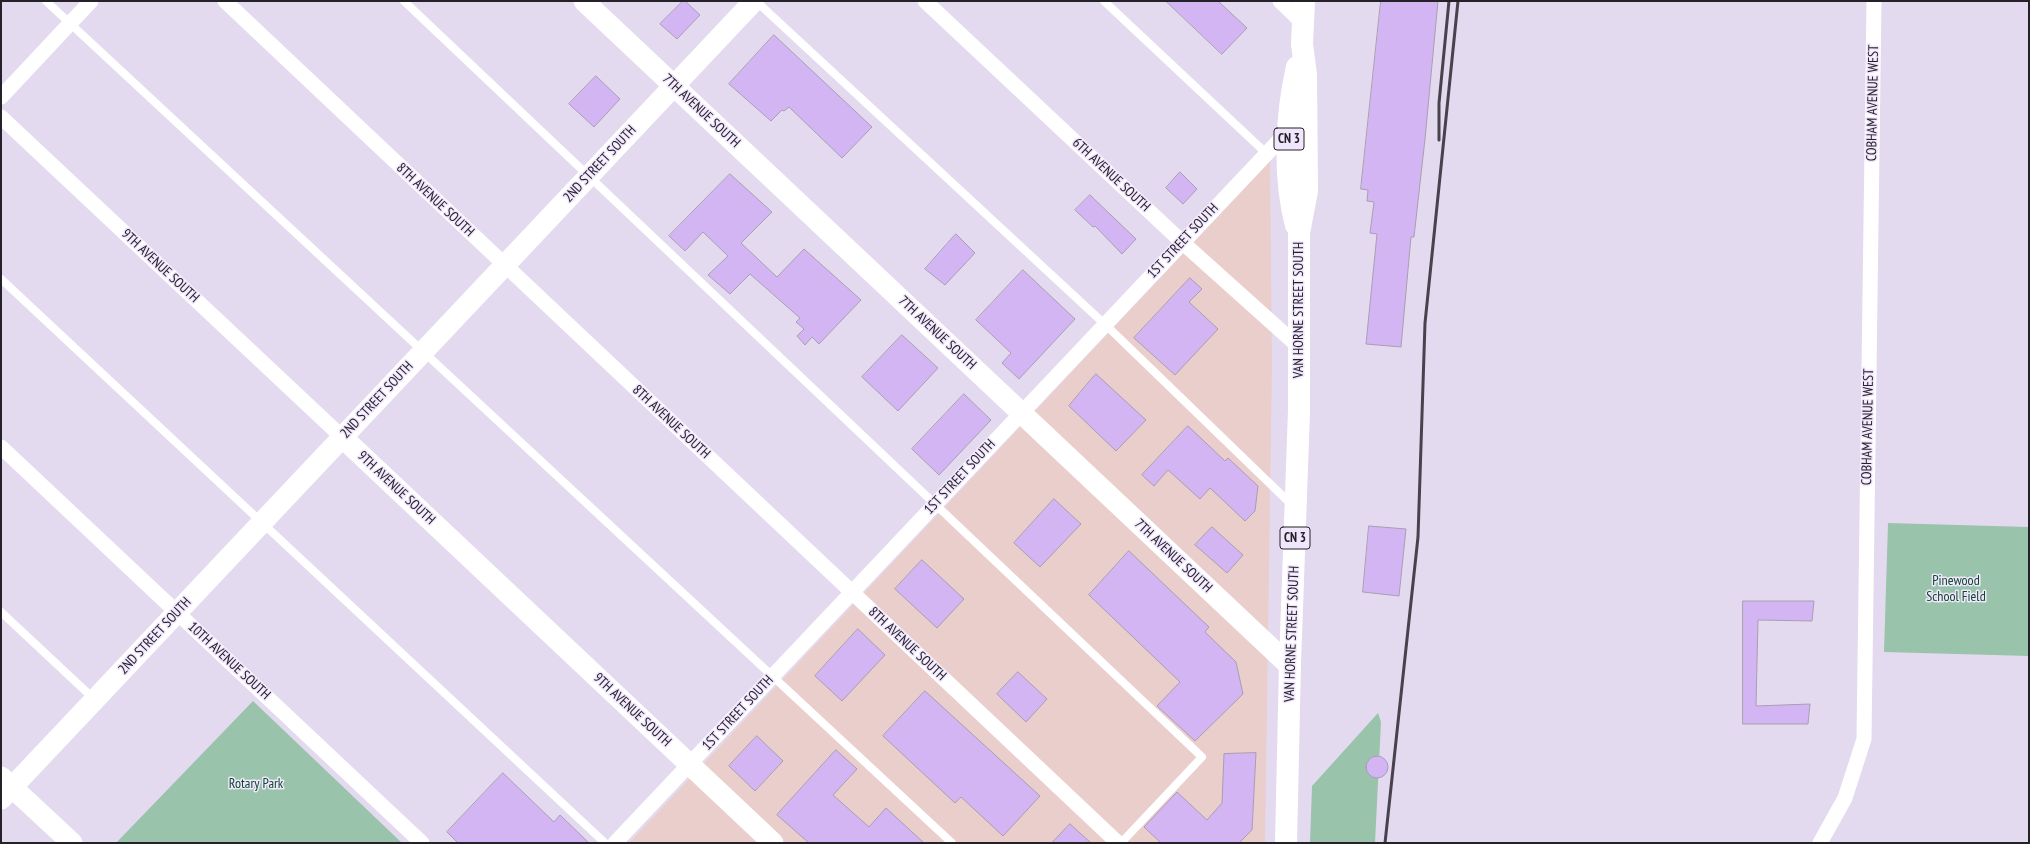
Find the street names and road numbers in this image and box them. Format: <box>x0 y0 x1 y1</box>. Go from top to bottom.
street label: COBHAM AVENUE WEST <box>1864 45 1882 161</box>
street label: 7TH AVENUE SOUTH <box>659 71 743 151</box>
street label: 2ND STREET SOUTH <box>560 122 640 206</box>
road number: CN 3 <box>1274 128 1304 150</box>
street label: 6TH AVENUE SOUTH <box>1069 135 1153 215</box>
street label: 8TH AVENUE SOUTH <box>393 160 477 240</box>
street label: 1ST STREET SOUTH <box>1144 200 1222 282</box>
street label: 9TH AVENUE SOUTH <box>118 226 202 306</box>
street label: VAN HORNE STREET SOUTH <box>1291 242 1307 378</box>
street label: 7TH AVENUE SOUTH <box>895 293 979 373</box>
street label: 2ND STREET SOUTH <box>337 358 417 442</box>
street label: COBHAM AVENUE WEST <box>1859 369 1877 485</box>
street label: 8TH AVENUE SOUTH <box>629 382 713 462</box>
street label: 1ST STREET SOUTH <box>921 436 999 518</box>
street label: 9TH AVENUE SOUTH <box>354 448 438 528</box>
street label: 7TH AVENUE SOUTH <box>1131 516 1215 596</box>
road number: CN 3 <box>1280 527 1310 549</box>
street label: VAN HORNE STREET SOUTH <box>1281 566 1303 702</box>
street label: 2ND STREET SOUTH <box>115 594 195 678</box>
street label: 8TH AVENUE SOUTH <box>865 604 949 684</box>
street label: 10TH AVENUE SOUTH <box>184 619 274 703</box>
street label: 9TH AVENUE SOUTH <box>590 670 674 750</box>
street label: 1ST STREET SOUTH <box>699 672 777 754</box>

